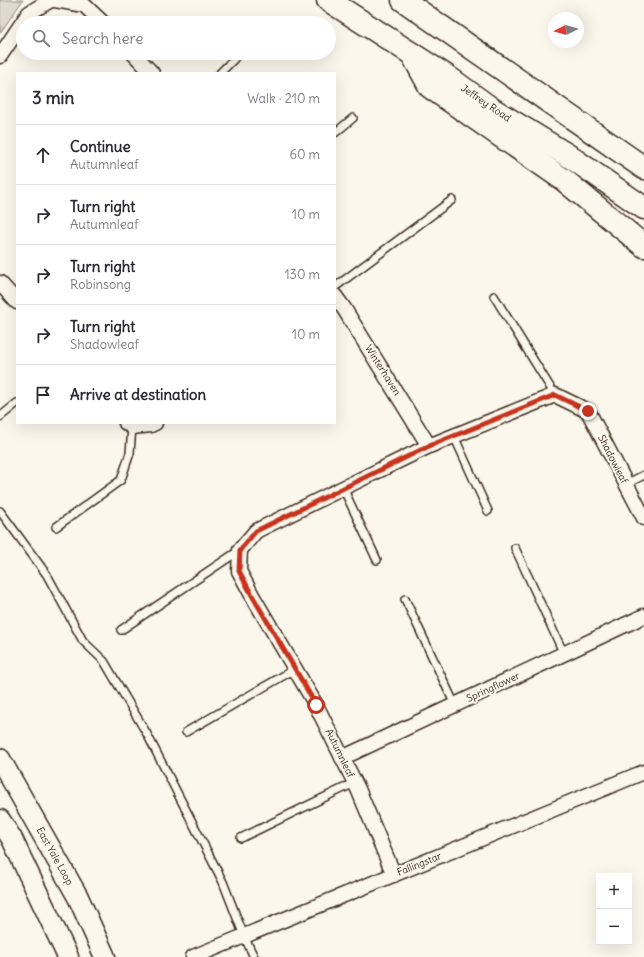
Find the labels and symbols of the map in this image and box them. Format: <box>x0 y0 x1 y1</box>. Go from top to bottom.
north arrow <box>548 12 584 48</box>
street label: Jeffrey Road <box>458 81 514 125</box>
street label: Winterhaven <box>362 342 404 398</box>
route end <box>579 402 597 420</box>
street label: Shadowleaf <box>595 432 631 486</box>
street label: Springflower <box>464 669 522 705</box>
route start <box>307 696 325 714</box>
street label: Autumnleaf <box>323 726 358 780</box>
street label: East Yale Loop <box>34 825 76 888</box>
street label: Fallingstar <box>395 849 443 879</box>

